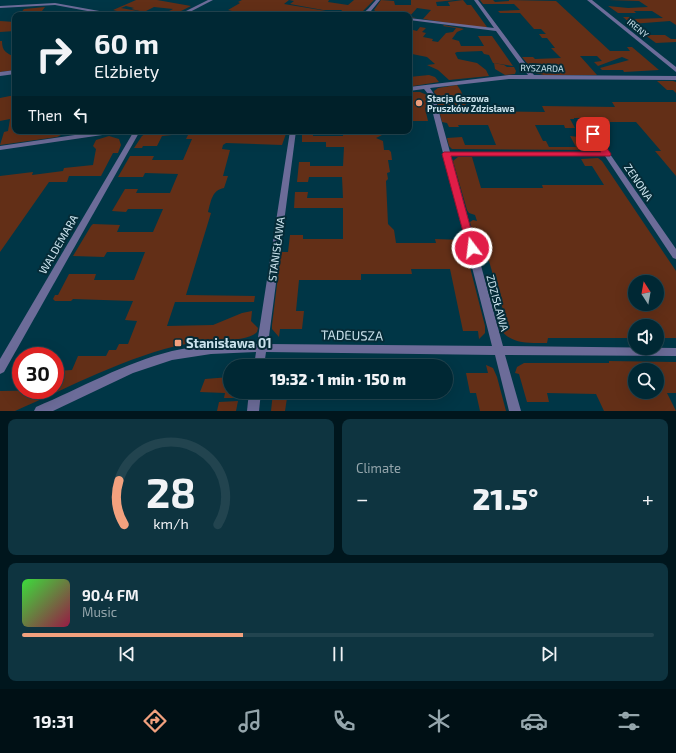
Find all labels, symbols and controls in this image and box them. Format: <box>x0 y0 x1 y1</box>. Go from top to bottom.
street label: IRENY <box>625 16 652 41</box>
text: 60 m <box>94 26 159 60</box>
icon: right <box>28 28 80 80</box>
text: Elżbiety <box>94 60 159 82</box>
street label: RYSZARDA <box>520 62 564 74</box>
place label: Stacja Gazowa Pruszków Zdzisława <box>427 93 515 114</box>
marker: Stacja Gazowa Pruszków Zdzisława <box>414 98 424 108</box>
icon: left <box>70 104 92 126</box>
text: Then <box>28 106 62 124</box>
pin <box>576 117 610 151</box>
icon: arrive <box>582 123 604 145</box>
street label: ZENONA <box>622 161 656 203</box>
street label: WALDEMARA <box>36 212 80 276</box>
street label: STANISŁAWA <box>265 216 287 282</box>
position arrow <box>451 227 493 269</box>
street label: ZDZISŁAWA <box>484 273 512 333</box>
north arrow <box>628 275 664 311</box>
map controls <box>628 275 664 399</box>
button: sound <box>628 319 664 355</box>
street label: TADEUSZA <box>321 326 383 344</box>
place label: Stanisława 01 <box>186 335 272 351</box>
marker: Stanisława 01 <box>173 338 183 348</box>
speed limit sign: 30 <box>12 347 64 399</box>
button: search <box>628 363 664 399</box>
text: 19:32 · 1 min · 150 m <box>270 370 406 388</box>
text: Climate <box>356 460 401 476</box>
text: 28 <box>146 466 196 516</box>
text: 21.5° <box>473 480 538 516</box>
text: − <box>356 485 369 511</box>
text: + <box>642 485 654 511</box>
text: km/h <box>153 515 189 532</box>
text: 90.4 FM <box>82 586 139 604</box>
text: Music <box>82 604 117 620</box>
icon: previous <box>116 643 138 665</box>
icon: pause <box>327 643 349 665</box>
icon: next <box>538 643 560 665</box>
icon: directions <box>141 707 169 735</box>
icon: music <box>236 707 264 735</box>
icon: phone <box>330 707 358 735</box>
icon: climate <box>425 707 453 735</box>
icon: car <box>520 707 548 735</box>
icon: filters <box>615 707 643 735</box>
text: 19:31 <box>33 710 74 732</box>

